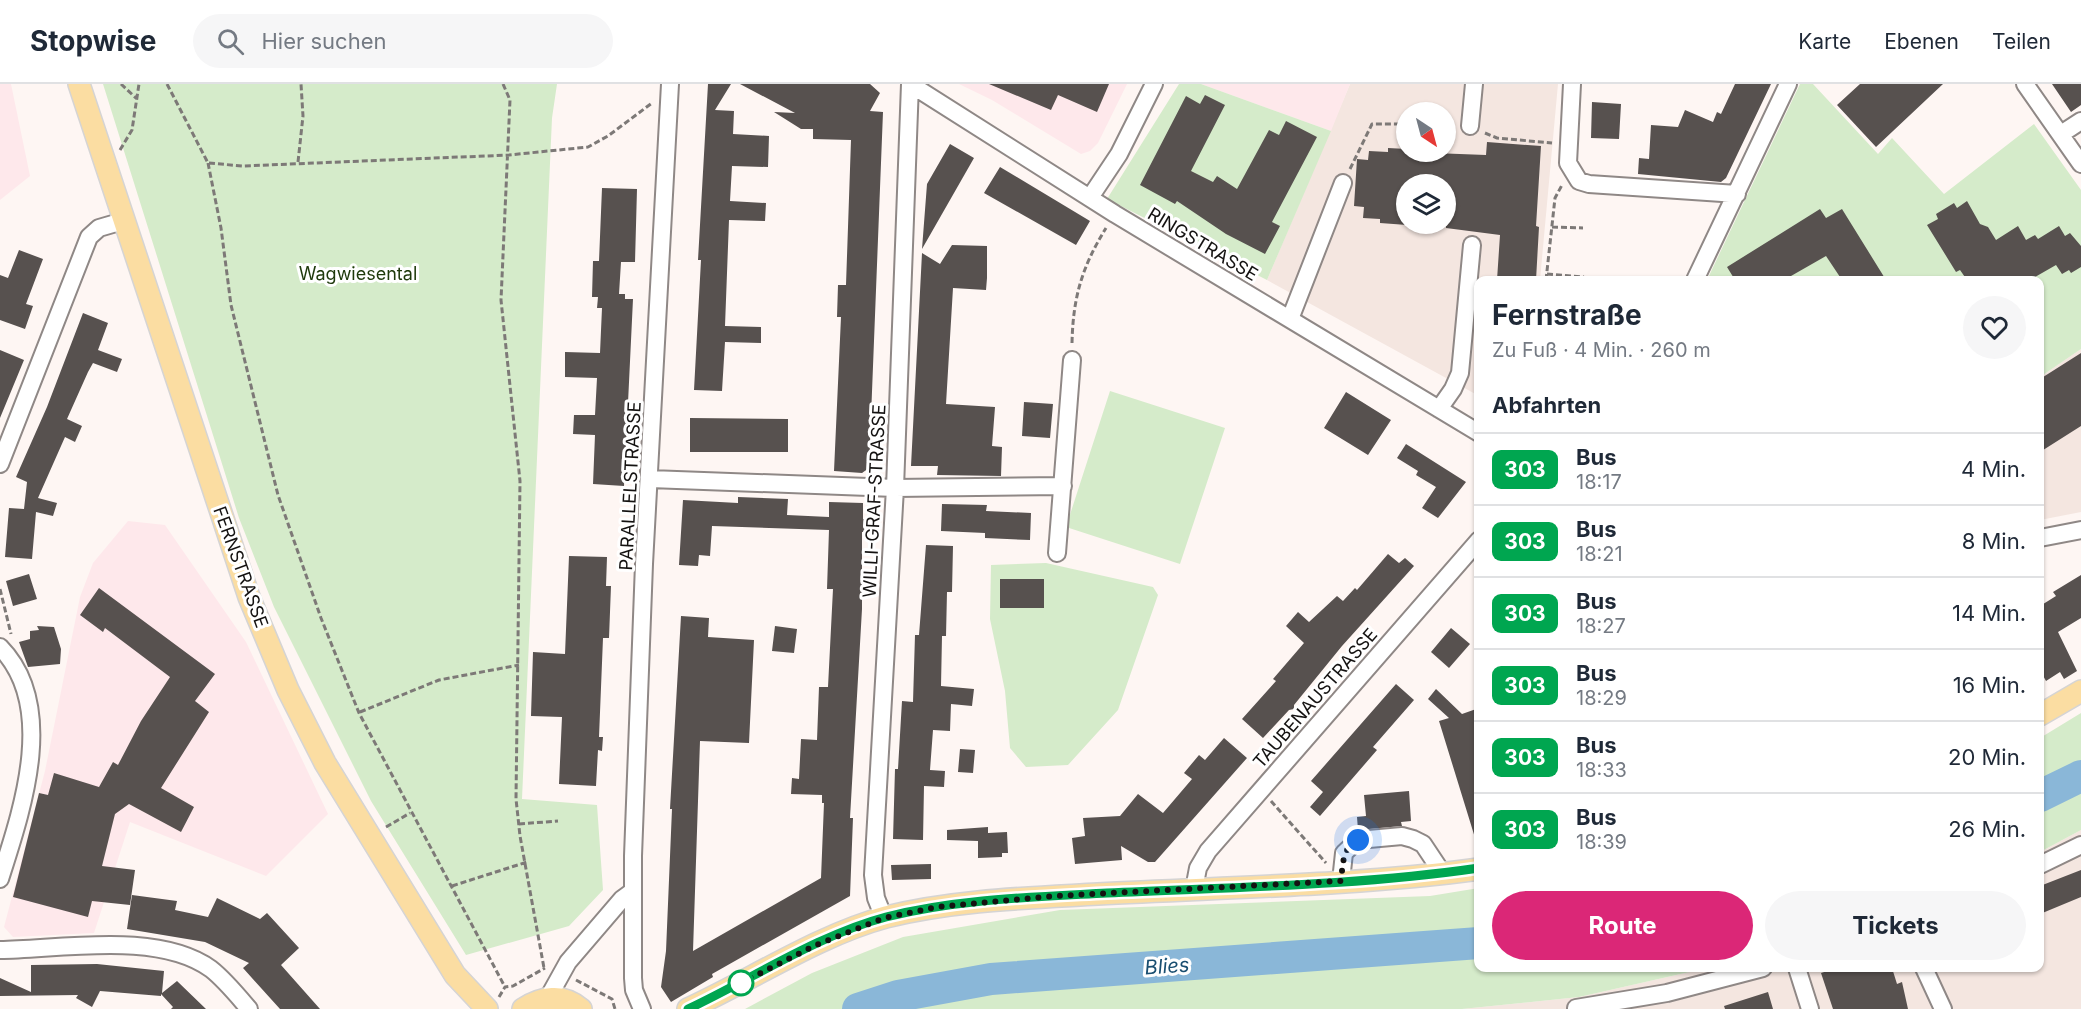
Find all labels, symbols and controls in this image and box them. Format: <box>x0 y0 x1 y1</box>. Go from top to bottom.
search box <box>193 14 613 68</box>
text: Stopwise <box>30 24 157 58</box>
icon: search <box>214 25 247 58</box>
text: Hier suchen <box>262 28 387 54</box>
text: Karte <box>1798 29 1851 54</box>
text: Ebenen <box>1884 29 1959 54</box>
text: Teilen <box>1992 29 2051 54</box>
north arrow <box>1396 102 1456 162</box>
map controls <box>1396 102 1456 234</box>
button: layers <box>1396 174 1456 234</box>
street label: RINGSTRASSE <box>1144 203 1262 285</box>
park label: Wagwiesental <box>299 263 417 284</box>
button: heart <box>1963 296 2026 359</box>
text: Fernstraße <box>1492 298 1642 332</box>
text: Zu Fuß · 4 Min. · 260 m <box>1492 338 1711 362</box>
text: Abfahrten <box>1492 392 1601 418</box>
street label: PARALLELSTRASSE <box>615 401 645 571</box>
street label: WILLI-GRAF-STRASSE <box>858 404 890 598</box>
text: Bus <box>1576 444 1617 470</box>
text: 4 Min. <box>1961 456 2026 482</box>
text: 303 <box>1504 457 1546 482</box>
text: 18:17 <box>1576 470 1622 494</box>
street label: FERNSTRASSE <box>209 503 273 631</box>
text: Bus <box>1576 516 1617 542</box>
text: 8 Min. <box>1962 528 2026 554</box>
text: 303 <box>1504 529 1546 554</box>
text: 18:21 <box>1576 542 1623 566</box>
text: Bus <box>1576 588 1617 614</box>
text: 14 Min. <box>1952 600 2026 626</box>
text: 303 <box>1504 601 1546 626</box>
text: 18:27 <box>1576 614 1626 638</box>
street label: TAUBENAUSTRASSE <box>1249 624 1381 772</box>
text: Bus <box>1576 660 1617 686</box>
text: 16 Min. <box>1953 672 2026 698</box>
text: 303 <box>1504 673 1546 698</box>
text: 18:29 <box>1576 686 1627 710</box>
text: Bus <box>1576 732 1617 758</box>
text: 20 Min. <box>1948 744 2026 770</box>
text: 303 <box>1504 745 1546 770</box>
text: 18:33 <box>1576 758 1627 782</box>
text: Bus <box>1576 804 1617 830</box>
text: 26 Min. <box>1948 816 2026 842</box>
text: 303 <box>1504 817 1546 842</box>
your location <box>1343 825 1373 855</box>
text: 18:39 <box>1576 830 1627 854</box>
button: Route <box>1492 891 1753 960</box>
button: Tickets <box>1765 891 2026 960</box>
water label: Blies <box>1144 952 1190 980</box>
unlabelled marker <box>728 970 754 996</box>

